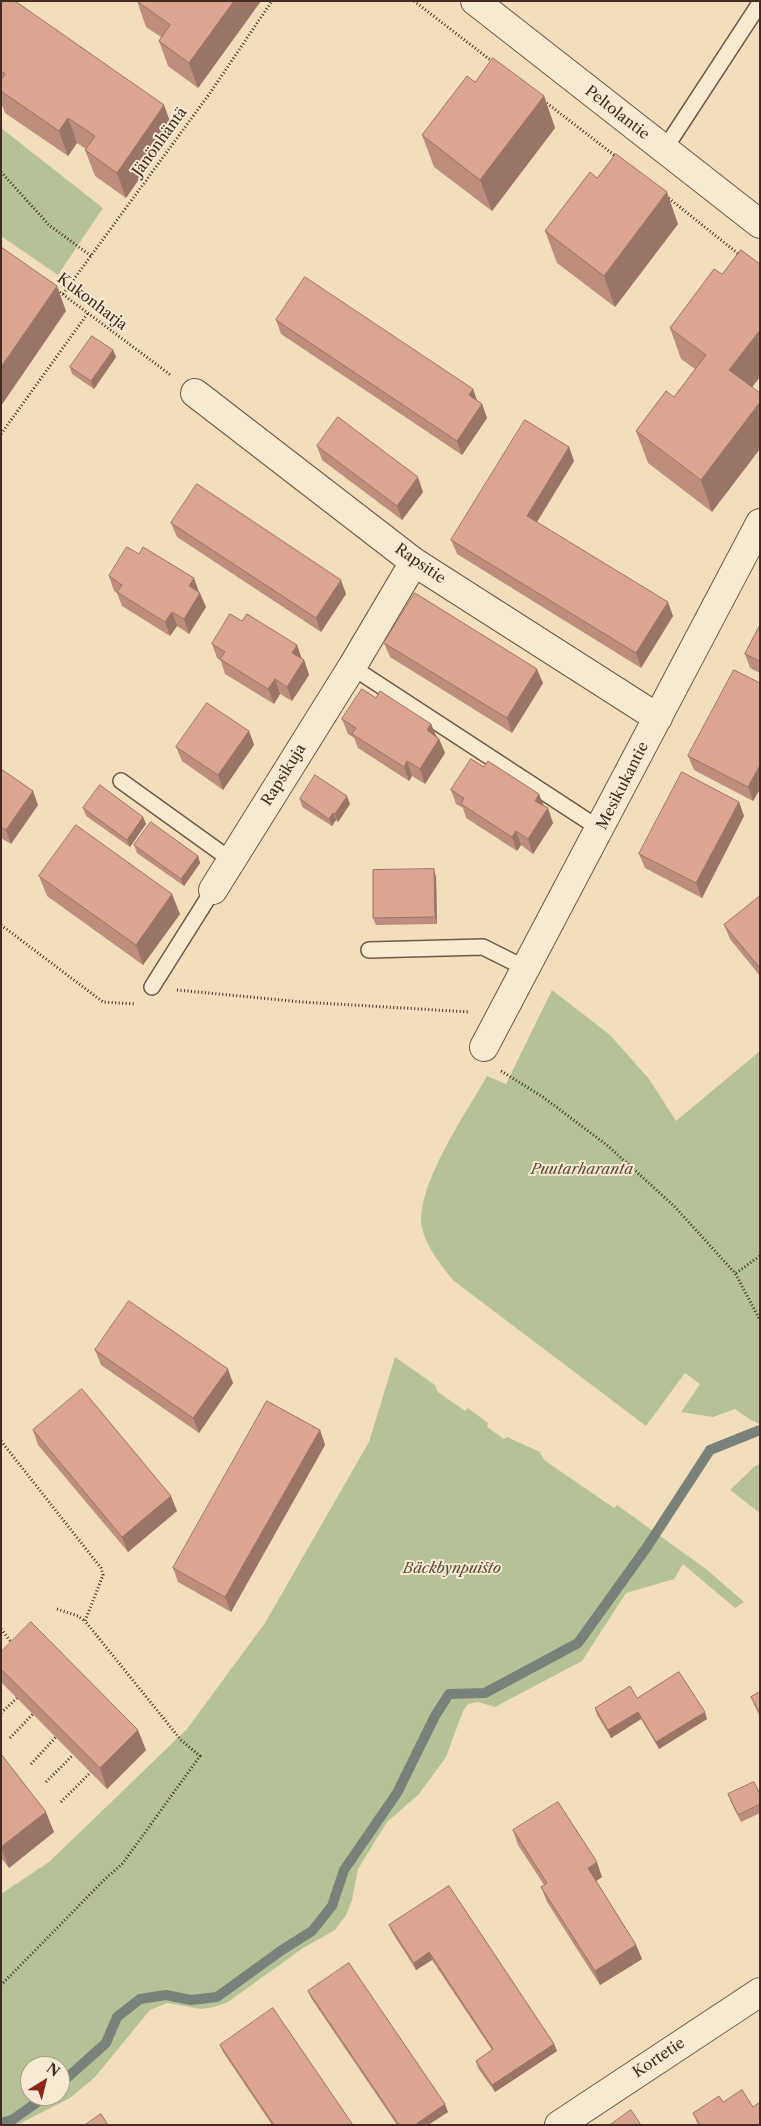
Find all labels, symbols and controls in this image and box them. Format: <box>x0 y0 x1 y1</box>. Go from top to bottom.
street label: Peltolantie <box>581 82 653 144</box>
street label: Jänönhäntä <box>129 104 191 180</box>
street label: Kukonharja <box>53 270 131 334</box>
street label: Rapsitie <box>391 540 449 588</box>
street label: Mesikukantie <box>593 739 653 833</box>
street label: Rapsikuja <box>258 741 310 809</box>
park label: Puutarharanta <box>531 1161 633 1179</box>
park label: Bäckbynpuisto <box>403 1560 501 1578</box>
street label: Kortetie <box>630 2034 688 2082</box>
north arrow <box>20 2056 70 2106</box>
text: N <box>43 2059 63 2081</box>

